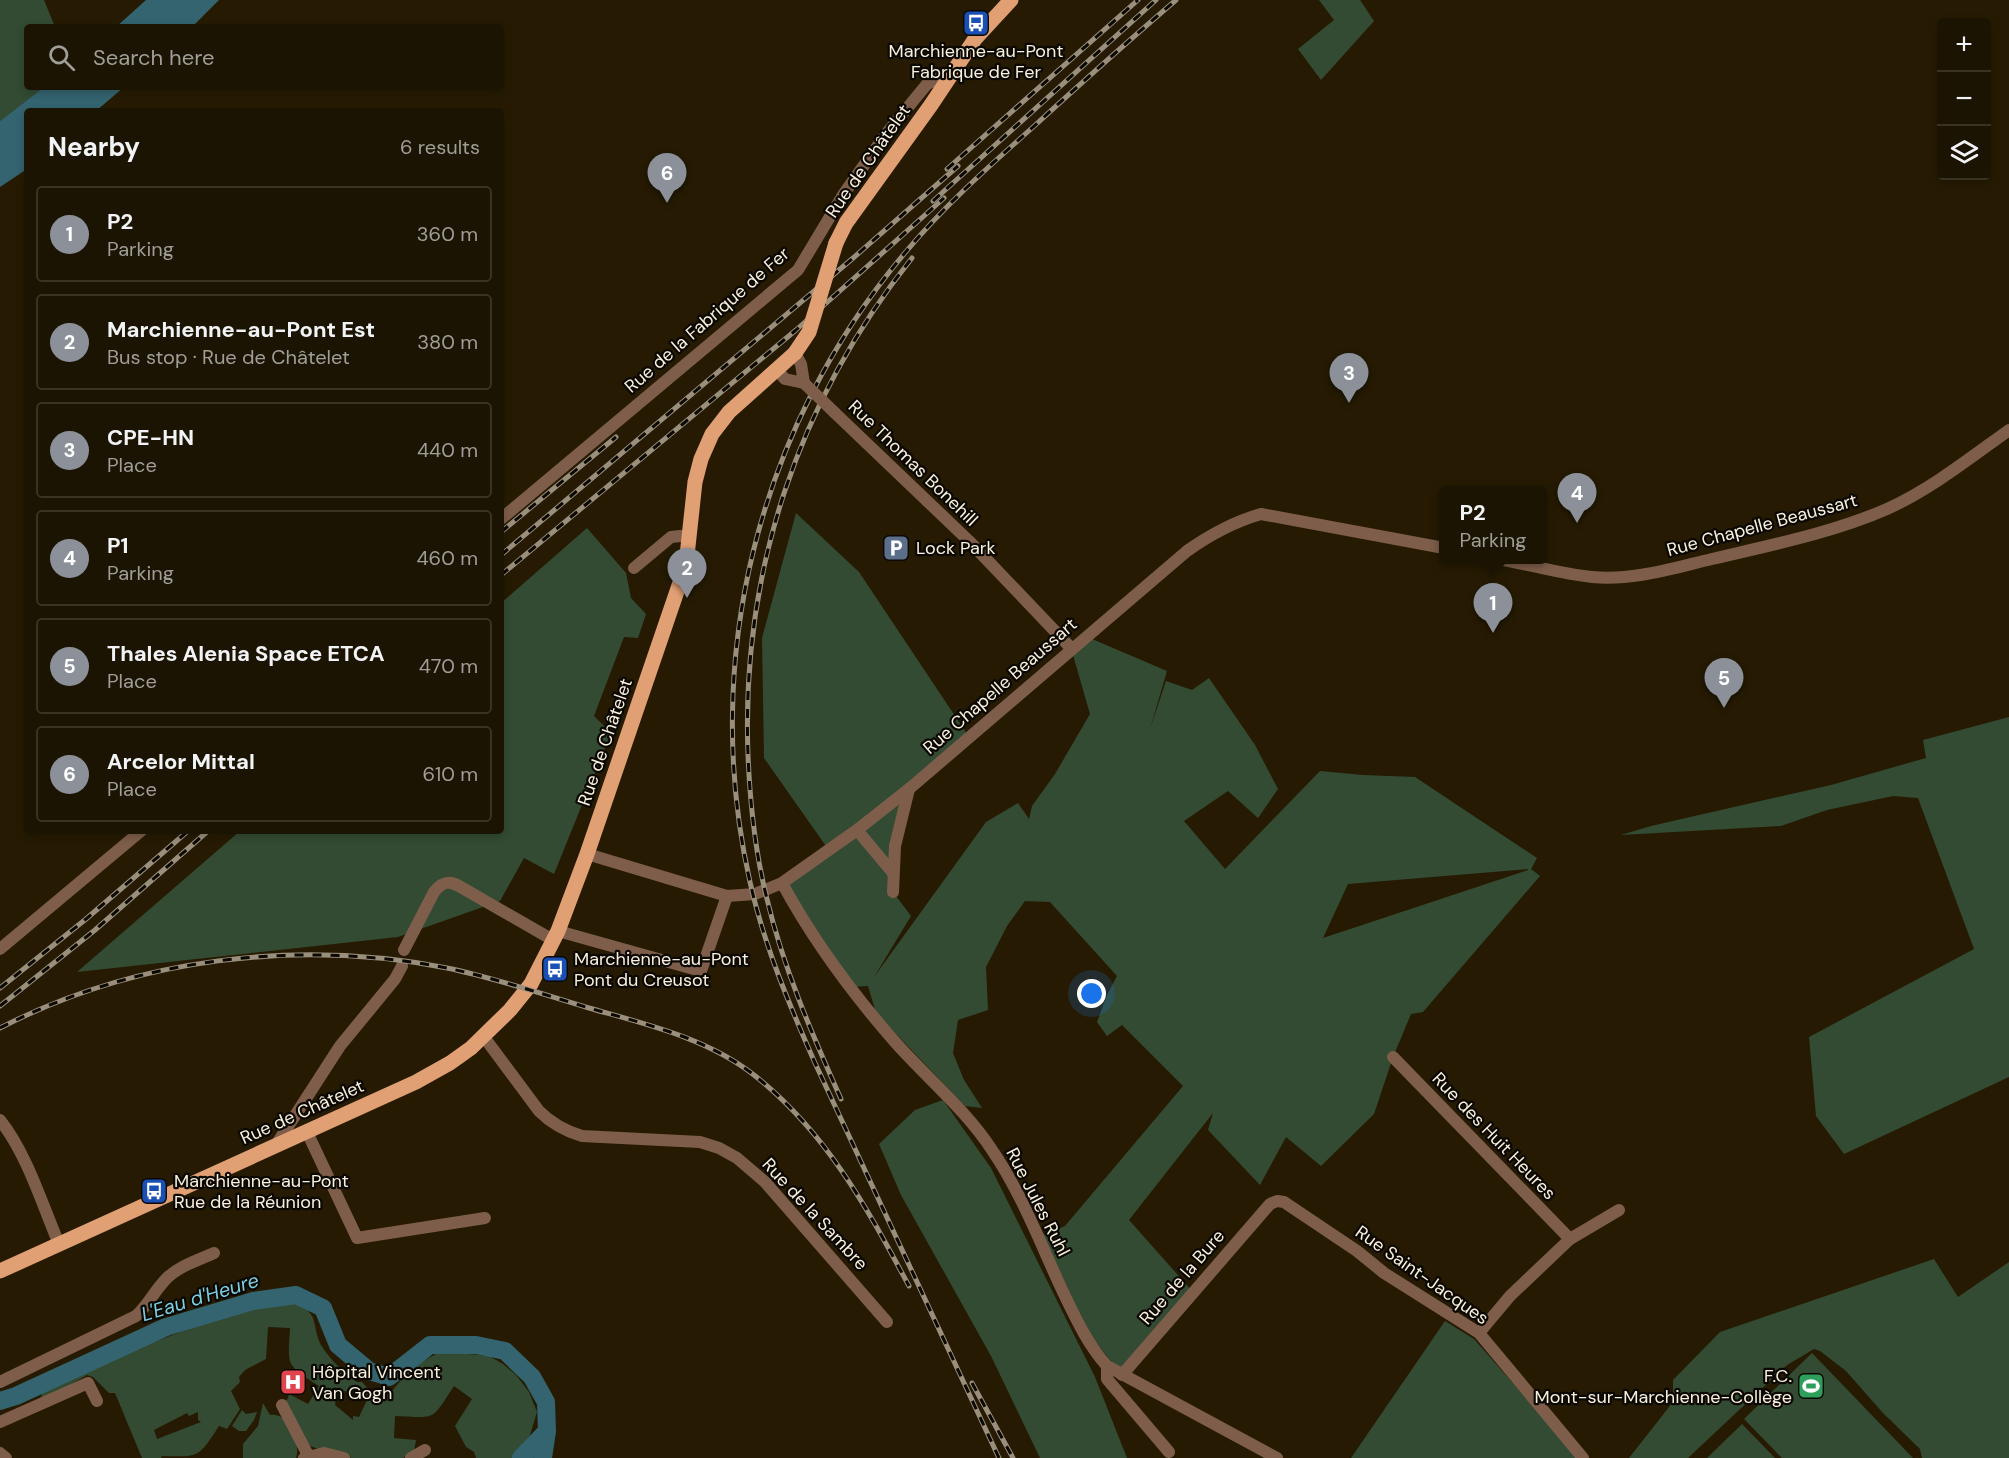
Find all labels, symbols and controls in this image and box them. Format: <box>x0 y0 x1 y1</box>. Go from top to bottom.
bus stop icon: Marchienne-au-Pont Fabrique de Fer <box>961 8 991 38</box>
map controls <box>1937 18 1991 180</box>
button: + <box>1937 18 1991 72</box>
search box <box>24 24 504 90</box>
place label: Marchienne-au-Pont Fabrique de Fer <box>889 39 1063 84</box>
icon: search <box>45 41 78 74</box>
text: Search here <box>93 43 214 72</box>
button: − <box>1937 72 1991 126</box>
street label: Rue de Châtelet <box>820 100 916 222</box>
button: layers <box>1937 126 1991 180</box>
text: Nearby <box>48 130 140 164</box>
text: 6 results <box>400 134 480 160</box>
pin: 6 <box>648 154 686 203</box>
text: P2 <box>107 207 133 236</box>
text: 1 <box>66 221 73 247</box>
text: 360 m <box>417 221 478 247</box>
text: Parking <box>107 236 174 262</box>
street label: Rue de la Fabrique de Fer <box>619 242 795 398</box>
text: Marchienne-au-Pont Est <box>107 315 375 344</box>
text: 2 <box>64 329 75 355</box>
text: 380 m <box>417 329 478 355</box>
text: Bus stop · Rue de Châtelet <box>107 344 350 370</box>
pin: 3 <box>1330 354 1368 403</box>
street label: Rue Thomas Bonehill <box>843 395 983 531</box>
text: CPE-HN <box>107 423 194 452</box>
text: 3 <box>63 437 76 463</box>
text: 440 m <box>417 437 478 463</box>
text: Place <box>107 452 157 478</box>
pin: 4 <box>1558 474 1596 523</box>
popup <box>1439 486 1547 564</box>
street label: Rue Chapelle Beaussart <box>1664 488 1860 562</box>
text: P2 <box>1460 498 1486 527</box>
text: Parking <box>1460 527 1526 553</box>
text: P1 <box>107 531 129 560</box>
parking icon: Lock Park <box>881 533 911 563</box>
place label: Lock Park <box>916 536 996 560</box>
text: 4 <box>63 545 76 571</box>
text: 460 m <box>416 545 478 571</box>
pin: 2 <box>668 548 706 598</box>
text: Parking <box>107 560 174 586</box>
pin: 1 <box>1474 584 1512 633</box>
street label: Rue Chapelle Beaussart <box>918 613 1082 759</box>
text: Thales Alenia Space ETCA <box>107 639 384 668</box>
text: 5 <box>63 653 76 679</box>
text: 470 m <box>419 653 478 679</box>
pin: 5 <box>1704 658 1744 708</box>
text: Place <box>107 668 157 694</box>
street label: Rue de Châtelet <box>572 675 638 809</box>
text: Arcelor Mittal <box>107 747 255 776</box>
text: 6 <box>63 761 76 787</box>
text: 610 m <box>422 761 478 787</box>
text: Place <box>107 776 157 802</box>
place label: Marchienne-au-Pont Pont du Creusot <box>574 947 749 992</box>
bus stop icon: Marchienne-au-Pont Pont du Creusot <box>540 954 570 984</box>
your location <box>1077 979 1106 1008</box>
street label: Rue des Huit Heures <box>1427 1067 1561 1205</box>
street label: Rue de Châtelet <box>236 1074 368 1150</box>
street label: Rue Jules Ruhl <box>1000 1144 1076 1260</box>
street label: Rue de la Sambre <box>757 1153 873 1275</box>
place label: Marchienne-au-Pont Rue de la Réunion <box>174 1169 349 1214</box>
bus stop icon: Marchienne-au-Pont Rue de la Réunion <box>139 1176 169 1206</box>
street label: Rue Saint-Jacques <box>1351 1220 1493 1330</box>
street label: Rue de la Bure <box>1134 1224 1230 1330</box>
water label: L'Eau d'Heure <box>138 1267 262 1327</box>
place label: Hôpital Vincent Van Gogh <box>312 1360 441 1405</box>
place label: F.C. Mont-sur-Marchienne-Collège <box>1535 1364 1792 1409</box>
hospital icon: Hôpital Vincent Van Gogh <box>278 1367 308 1397</box>
sports icon: F.C. Mont-sur-Marchienne-Collège <box>1796 1371 1826 1401</box>

